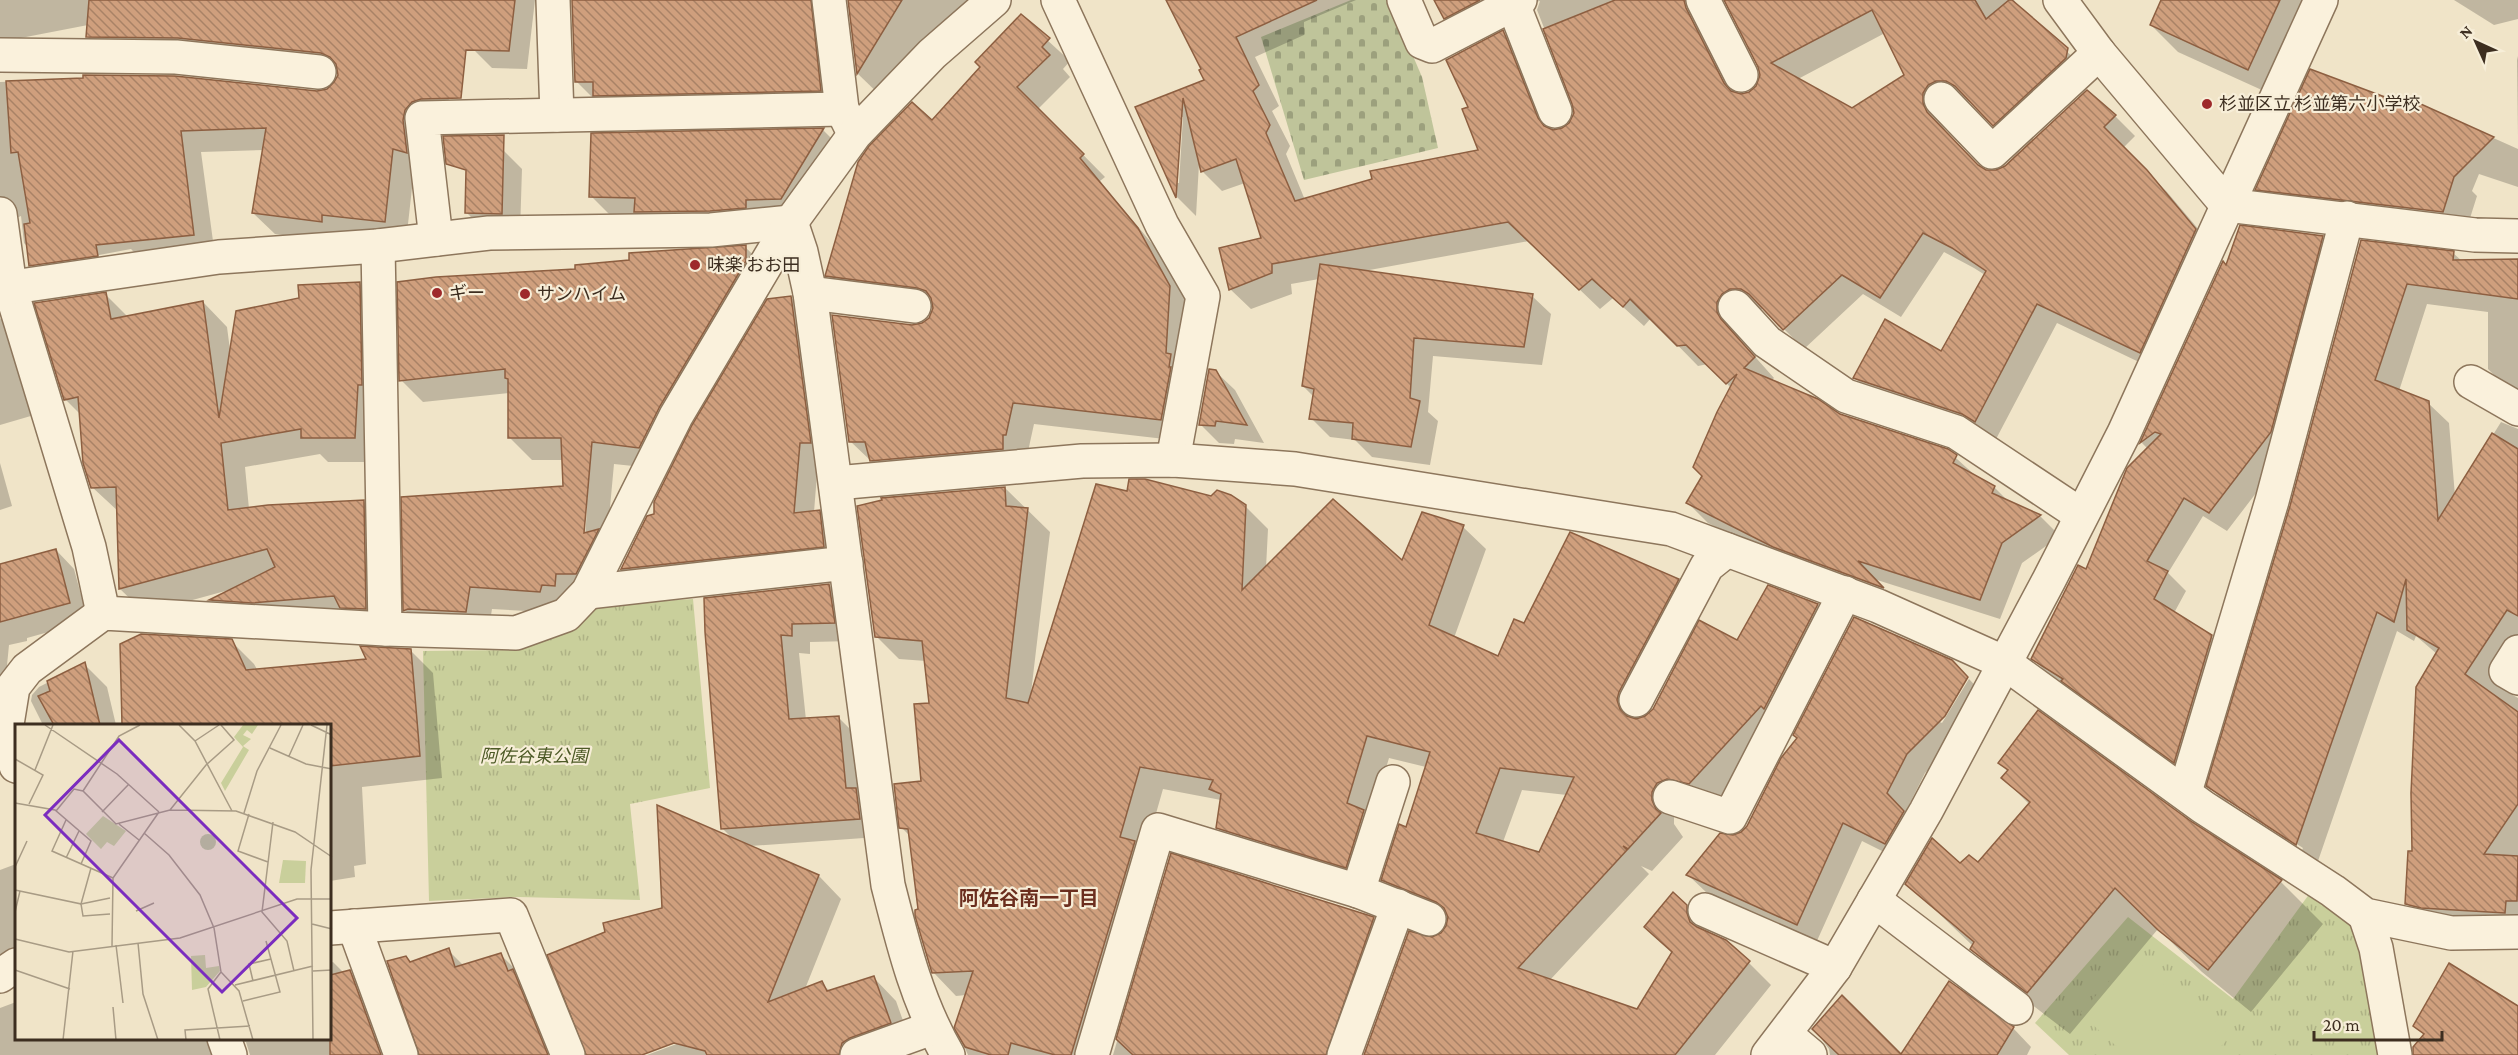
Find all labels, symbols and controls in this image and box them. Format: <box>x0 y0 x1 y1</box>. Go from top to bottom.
north arrow <box>2446 12 2506 72</box>
text: N <box>2456 22 2476 42</box>
place label: 杉並区立 杉並第六小学校 <box>2219 94 2420 114</box>
marker: 杉並区立 杉並第六小学校 <box>2200 97 2214 111</box>
place label: 味楽 おお田 <box>707 255 800 275</box>
marker: 味楽 おお田 <box>688 258 702 272</box>
place label: ギー <box>449 283 485 303</box>
place label: サンハイム <box>537 284 626 304</box>
marker: ギー <box>430 286 444 300</box>
marker: サンハイム <box>518 287 532 301</box>
inset map <box>15 724 332 1040</box>
park label: 阿佐谷東公園 <box>480 746 591 766</box>
district label: 阿佐谷南一丁目 <box>959 887 1099 909</box>
scale bar <box>2314 1004 2442 1042</box>
text: 20 m <box>2323 1015 2360 1035</box>

